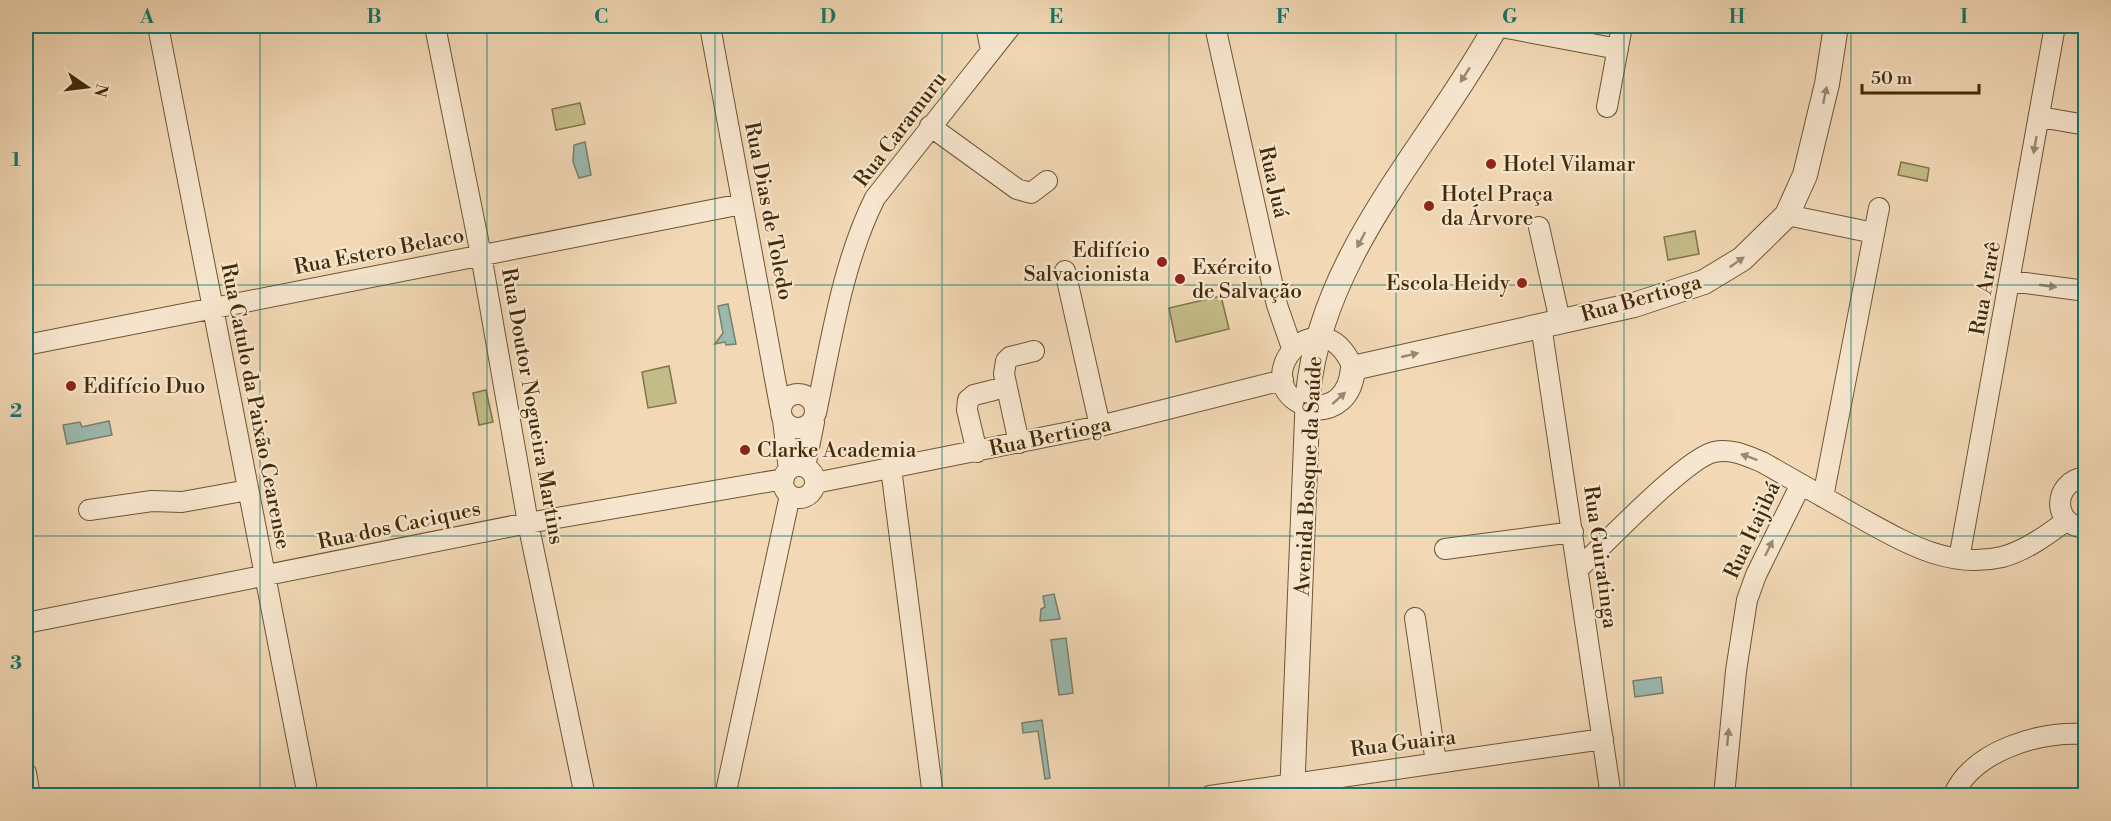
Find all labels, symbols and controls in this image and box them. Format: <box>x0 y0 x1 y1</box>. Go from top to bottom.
text: A <box>139 5 155 30</box>
text: B <box>366 5 382 30</box>
text: C <box>594 5 608 30</box>
text: D <box>820 5 836 30</box>
text: E <box>1049 5 1063 30</box>
text: F <box>1276 5 1290 30</box>
text: G <box>1502 5 1518 30</box>
text: H <box>1729 5 1746 30</box>
text: I <box>1960 5 1968 30</box>
north arrow <box>57 57 117 117</box>
scale bar <box>1862 57 1979 95</box>
street label: Rua Caramuru <box>849 67 953 193</box>
one-way arrow <box>1460 67 1471 83</box>
text: 50 m <box>1871 67 1913 90</box>
text: N <box>89 82 112 99</box>
one-way arrow <box>1820 86 1830 105</box>
street label: Rua Dias de Toledo <box>738 120 798 302</box>
one-way arrow <box>2030 136 2039 155</box>
street label: Rua Juá <box>1252 144 1294 221</box>
text: 1 <box>11 148 21 173</box>
place label: Hotel Vilamar <box>1503 152 1636 178</box>
marker: Hotel Vilamar <box>1484 157 1498 171</box>
place label: Hotel Praça da Árvore <box>1441 182 1553 232</box>
marker: Hotel Praça da Árvore <box>1422 199 1436 213</box>
street label: Rua Estero Belaco <box>292 223 466 281</box>
one-way arrow <box>1357 231 1367 249</box>
place label: Edifício Salvacionista <box>1023 238 1150 288</box>
street label: Rua Ararê <box>1965 239 2007 337</box>
marker: Edifício Salvacionista <box>1155 255 1169 269</box>
place label: Exército de Salvação <box>1192 255 1302 305</box>
one-way arrow <box>1729 256 1745 268</box>
street label: Rua Catulo da Paixão Cearense <box>214 261 296 552</box>
street label: Rua Doutor Nogueira Martins <box>495 266 569 546</box>
street label: Rua Bertioga <box>1578 269 1705 329</box>
place label: Escola Heidy <box>1386 271 1511 297</box>
marker: Exército de Salvação <box>1173 272 1187 286</box>
marker: Escola Heidy <box>1515 276 1529 290</box>
one-way arrow <box>2039 281 2058 291</box>
one-way arrow <box>1401 350 1419 360</box>
street label: Avenida Bosque da Saúde <box>1290 355 1328 598</box>
place label: Edifício Duo <box>83 374 205 400</box>
marker: Edifício Duo <box>64 379 78 393</box>
one-way arrow <box>1332 392 1347 405</box>
text: 2 <box>10 399 22 424</box>
street label: Rua Bertioga <box>987 411 1114 463</box>
place label: Clarke Academia <box>757 438 917 464</box>
marker: Clarke Academia <box>738 443 752 457</box>
one-way arrow <box>1740 452 1758 461</box>
street label: Rua Itajibá <box>1719 477 1787 583</box>
street label: Rua Guiratinga <box>1577 484 1623 631</box>
street label: Rua dos Caciques <box>315 496 483 556</box>
one-way arrow <box>1764 540 1774 557</box>
text: 3 <box>10 651 22 676</box>
street label: Rua Guaira <box>1349 725 1458 763</box>
one-way arrow <box>1723 728 1733 747</box>

